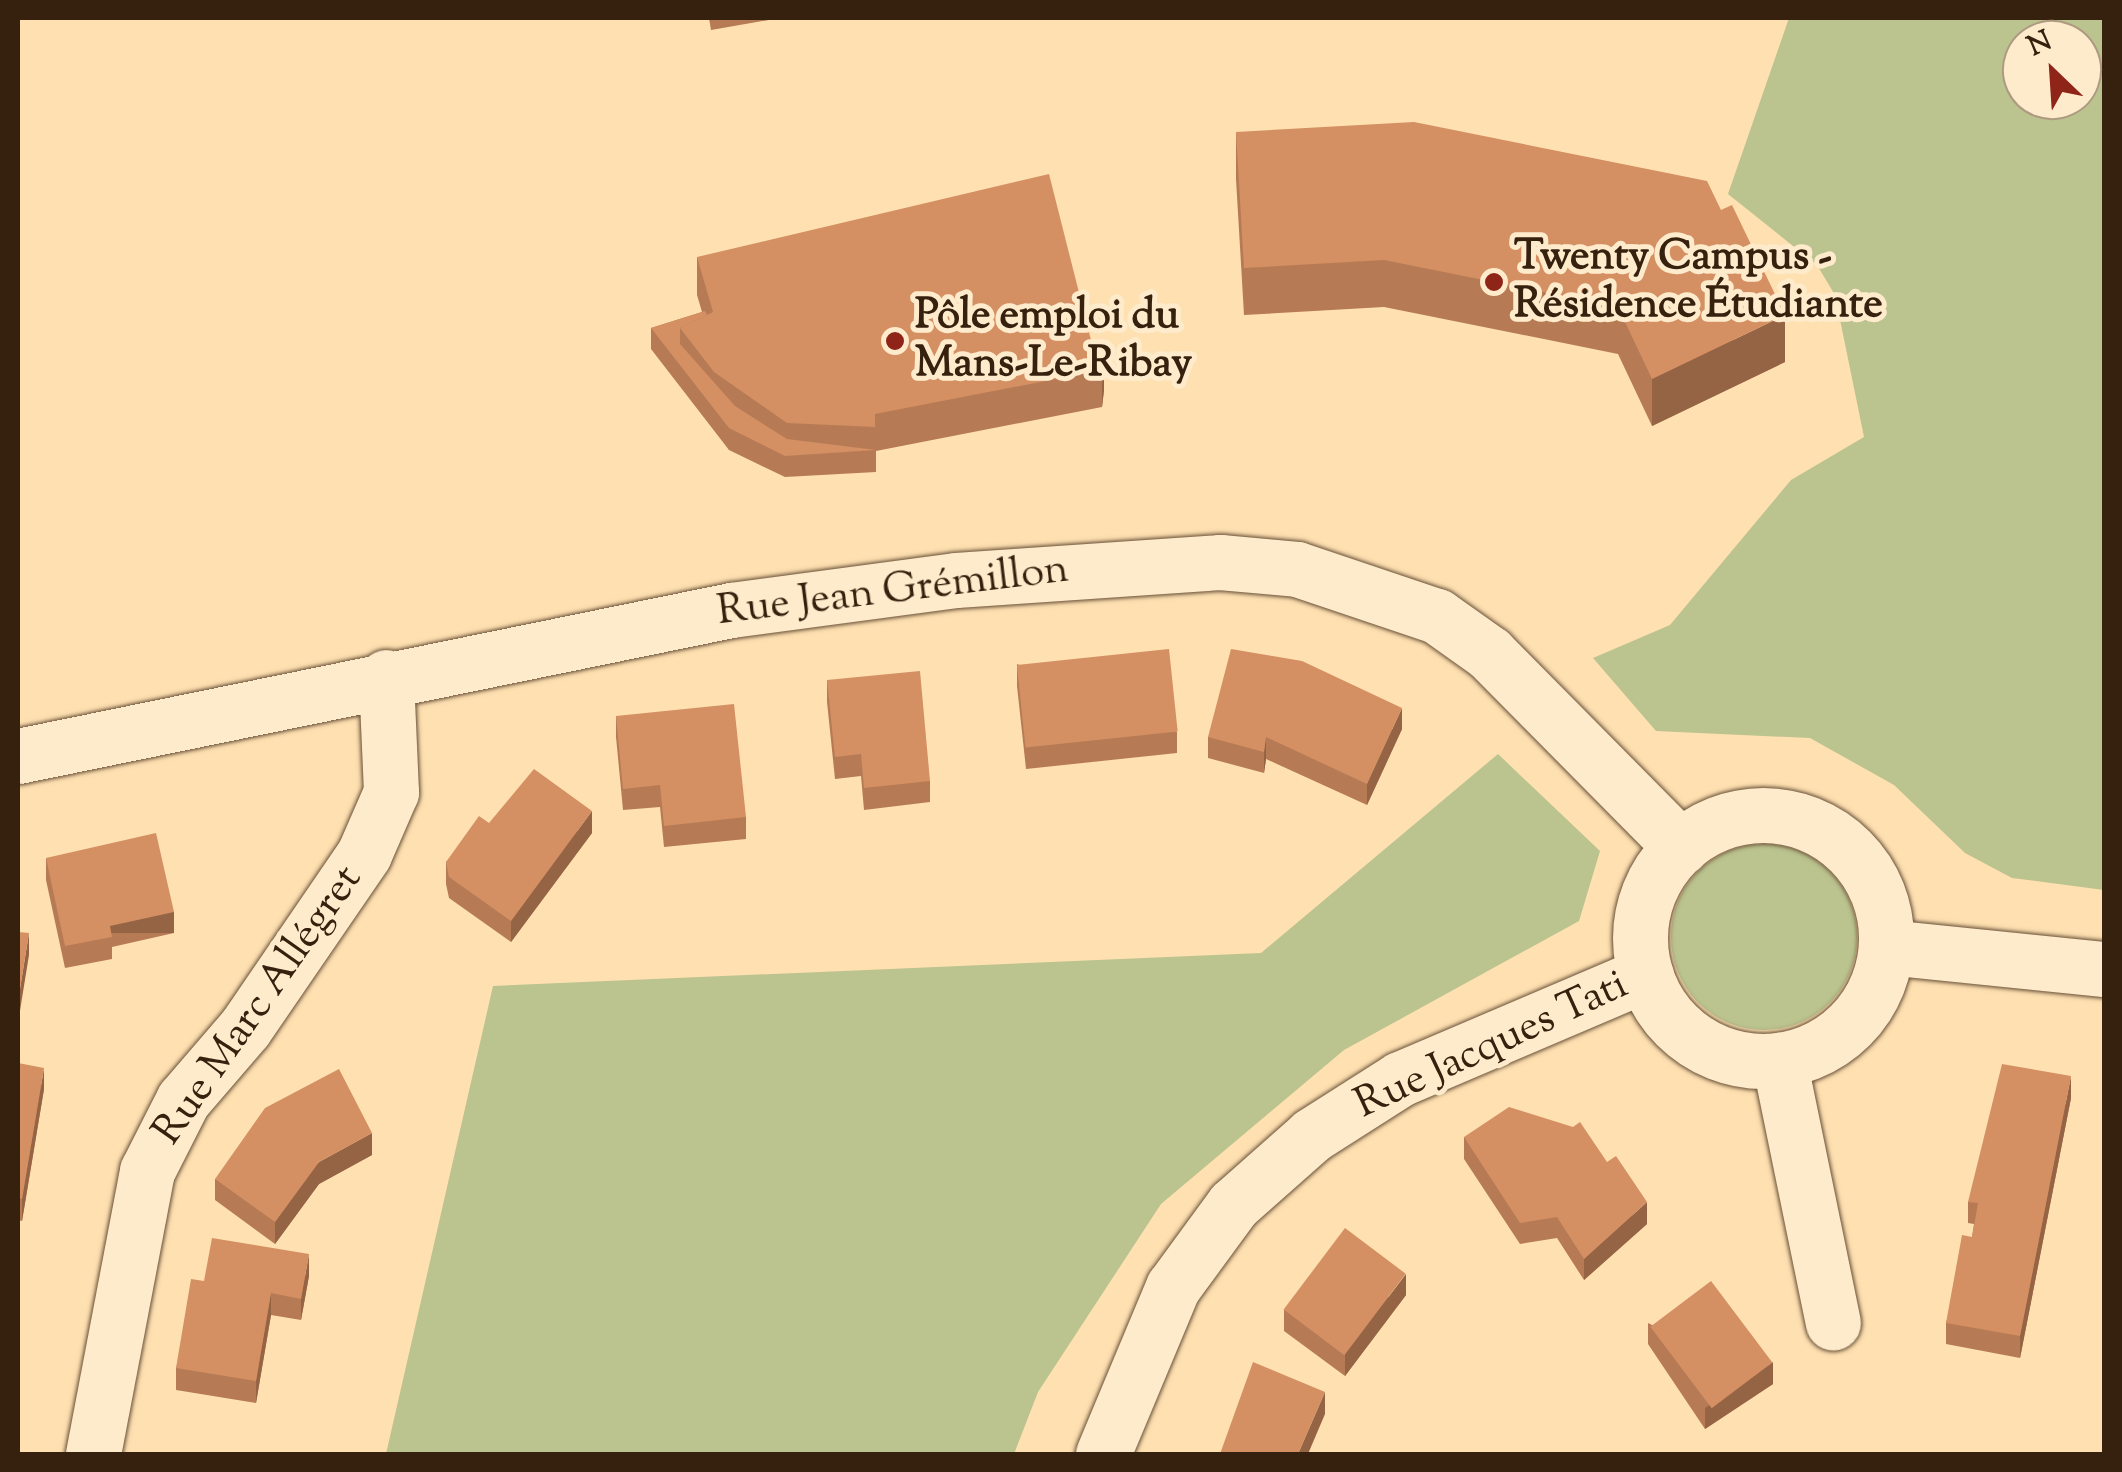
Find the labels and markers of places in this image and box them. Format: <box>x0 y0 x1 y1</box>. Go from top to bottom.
place label: Twenty Campus - Résidence Étudiante <box>1514 233 1883 332</box>
marker: Twenty Campus - Résidence Étudiante <box>1483 271 1505 293</box>
place label: Pôle emploi du Mans-Le-Ribay <box>915 292 1192 390</box>
marker: Pôle emploi du Mans-Le-Ribay <box>884 330 906 352</box>

